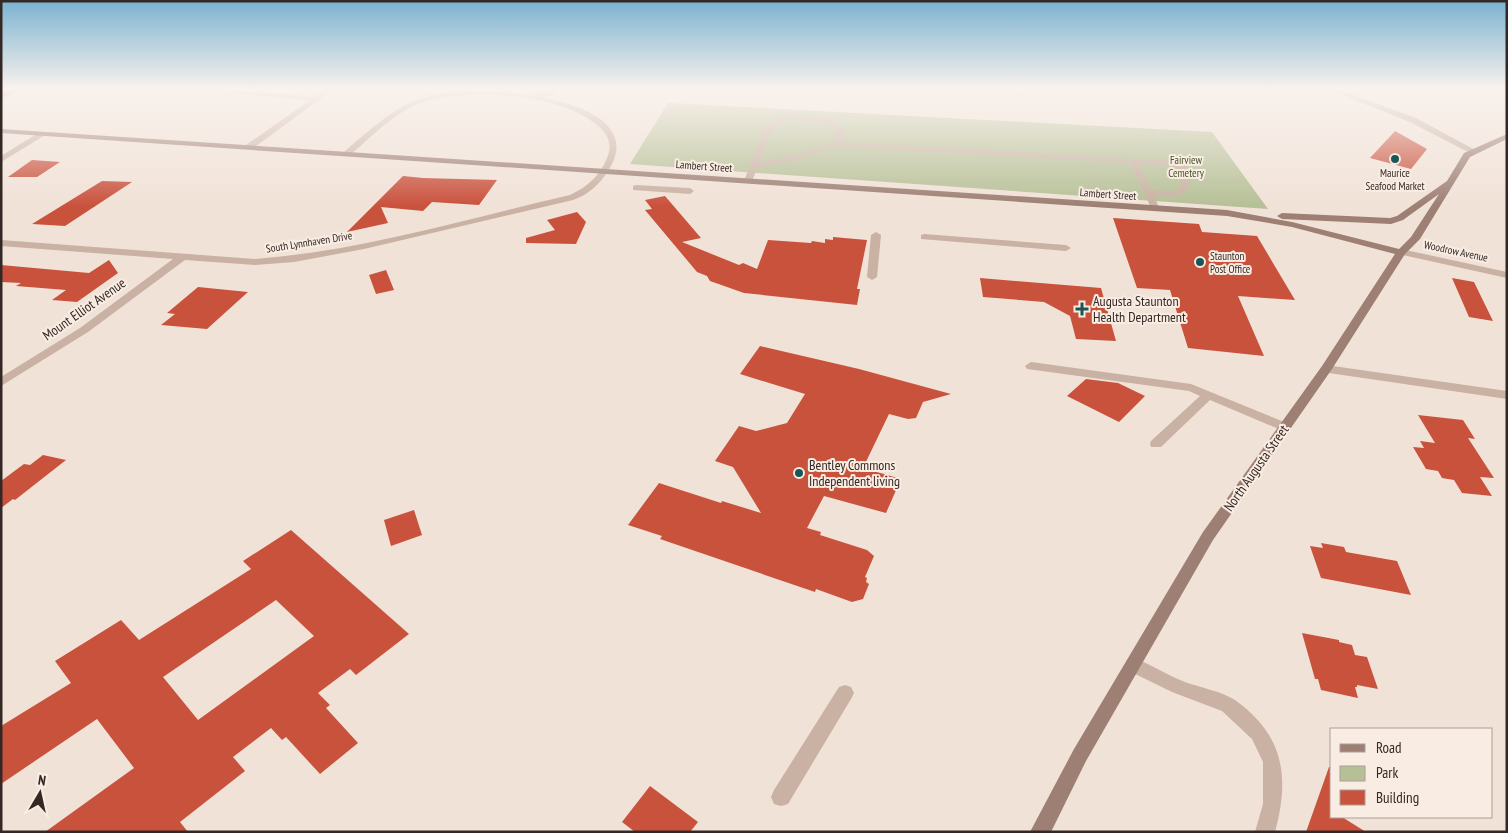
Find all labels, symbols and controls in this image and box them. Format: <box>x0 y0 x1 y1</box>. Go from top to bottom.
park label: Fairview Cemetery <box>1168 153 1205 180</box>
marker: Maurice Seafood Market <box>1389 153 1401 165</box>
street label: Lambert Street <box>675 157 733 175</box>
place label: Maurice Seafood Market <box>1365 166 1425 193</box>
street label: Lambert Street <box>1079 185 1137 203</box>
street label: South Lynnhaven Drive <box>265 228 354 256</box>
street label: Woodrow Avenue <box>1423 237 1490 265</box>
place label: Staunton Post Office <box>1210 249 1251 276</box>
marker: Staunton Post Office <box>1194 256 1206 268</box>
street label: Mount Elliot Avenue <box>39 274 129 344</box>
place label: Augusta Staunton Health Department <box>1093 292 1186 326</box>
marker: Augusta Staunton Health Department <box>1075 302 1089 316</box>
street label: North Augusta Street <box>1220 421 1293 515</box>
place label: Bentley Commons Independent living <box>809 456 900 490</box>
marker: Bentley Commons Independent living <box>793 467 805 479</box>
legend <box>1330 728 1493 818</box>
text: Road <box>1376 738 1402 757</box>
text: Park <box>1376 763 1398 782</box>
north arrow <box>15 768 65 818</box>
text: N <box>37 771 47 790</box>
text: Building <box>1376 788 1419 807</box>

